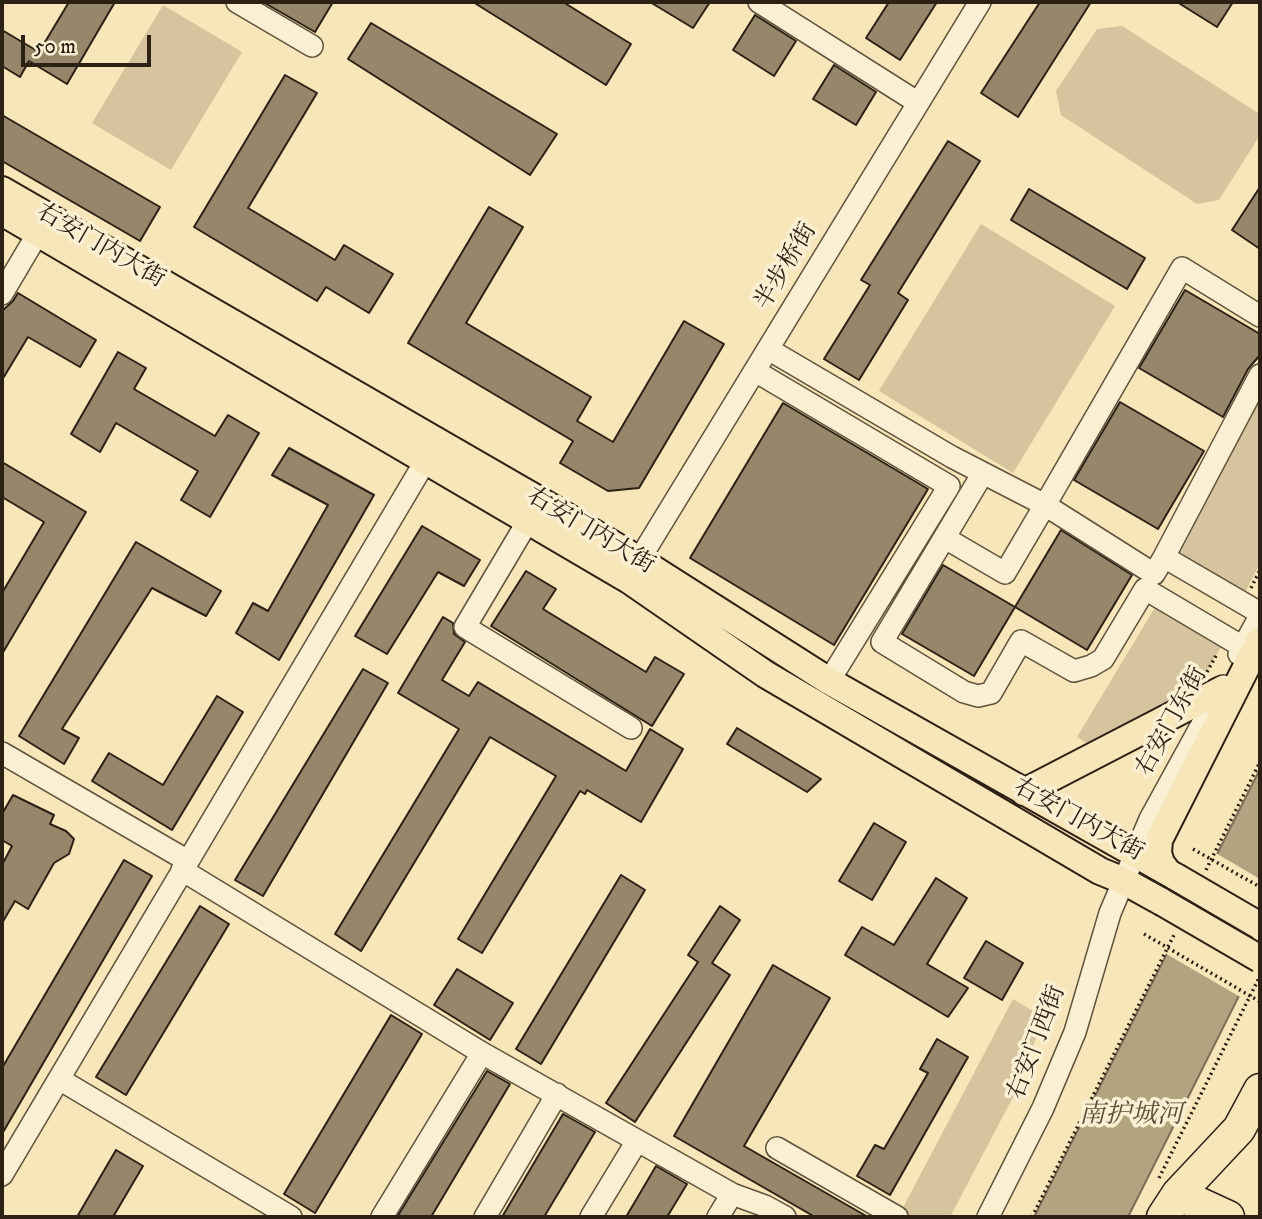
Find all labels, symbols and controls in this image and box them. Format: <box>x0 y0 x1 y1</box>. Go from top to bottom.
scale bar <box>24 21 154 65</box>
text: 50 m <box>34 34 76 60</box>
street label: 右安门内大街 <box>30 199 170 295</box>
street label: 半步桥街 <box>750 218 824 316</box>
street label: 右安门内大街 <box>521 483 659 581</box>
street label: 右安门东街 <box>1131 663 1215 781</box>
street label: 右安门内大街 <box>1008 773 1148 869</box>
street label: 右安门西街 <box>1003 982 1073 1104</box>
water label: 南护城河 <box>1079 1101 1183 1133</box>

